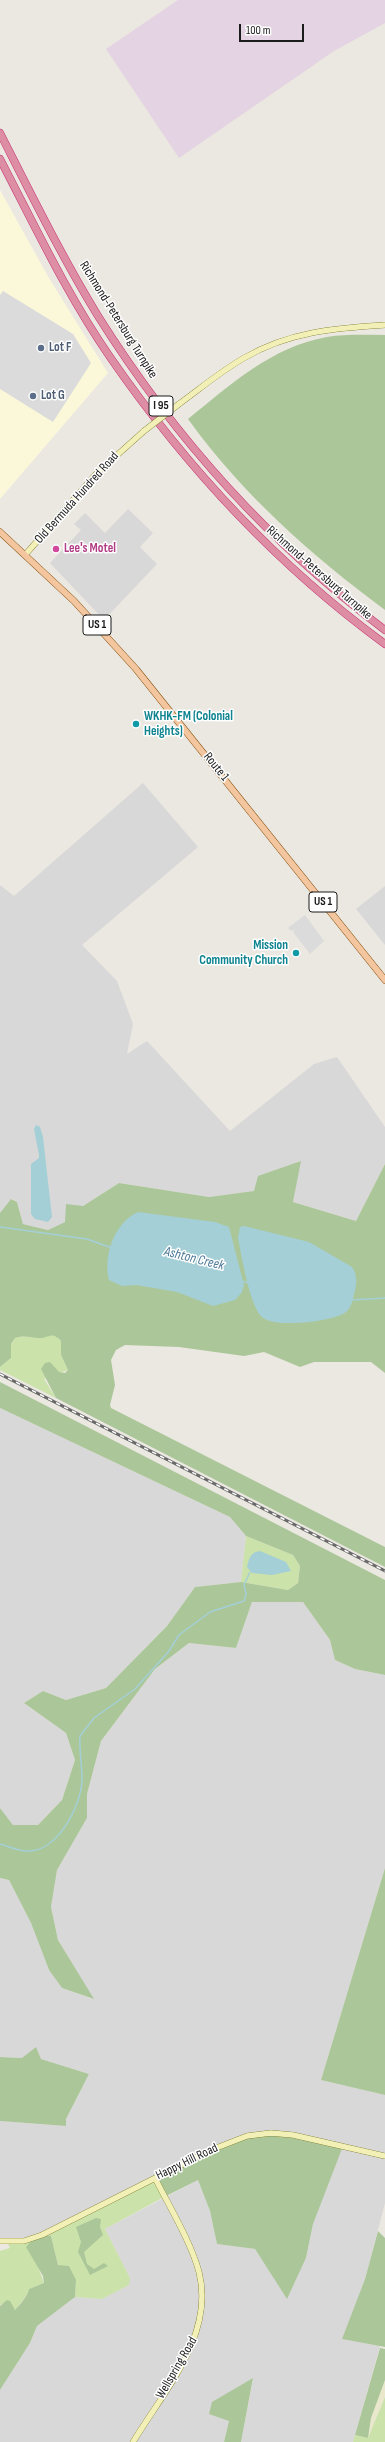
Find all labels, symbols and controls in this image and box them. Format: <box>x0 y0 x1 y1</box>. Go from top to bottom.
scale bar <box>241 16 306 42</box>
text: 100 m <box>246 23 271 38</box>
street label: Richmond-Petersburg Turnpike <box>76 259 160 381</box>
place label: Lot F <box>49 340 71 356</box>
marker: Lot F <box>36 343 46 353</box>
place label: Lot G <box>41 388 65 404</box>
marker: Lot G <box>28 391 38 401</box>
road number: I 95 <box>149 396 173 416</box>
street label: Old Bermuda Hundred Road <box>32 449 122 547</box>
street label: Richmond-Petersburg Turnpike <box>263 523 375 623</box>
place label: Lee's Motel <box>64 541 116 557</box>
marker: Lee's Motel <box>51 544 61 554</box>
road number: US 1 <box>83 615 111 635</box>
place label: WKHK-FM (Colonial Heights) <box>144 709 233 740</box>
marker: WKHK-FM (Colonial Heights) <box>131 719 141 729</box>
street label: Route 1 <box>200 750 232 784</box>
road number: US 1 <box>309 892 337 912</box>
place label: Mission Community Church <box>199 938 288 969</box>
marker: Mission Community Church <box>291 948 301 958</box>
water label: Ashton Creek <box>162 1243 226 1275</box>
street label: Happy Hill Road <box>153 2140 221 2184</box>
street label: Wellspring Road <box>153 2334 201 2402</box>

